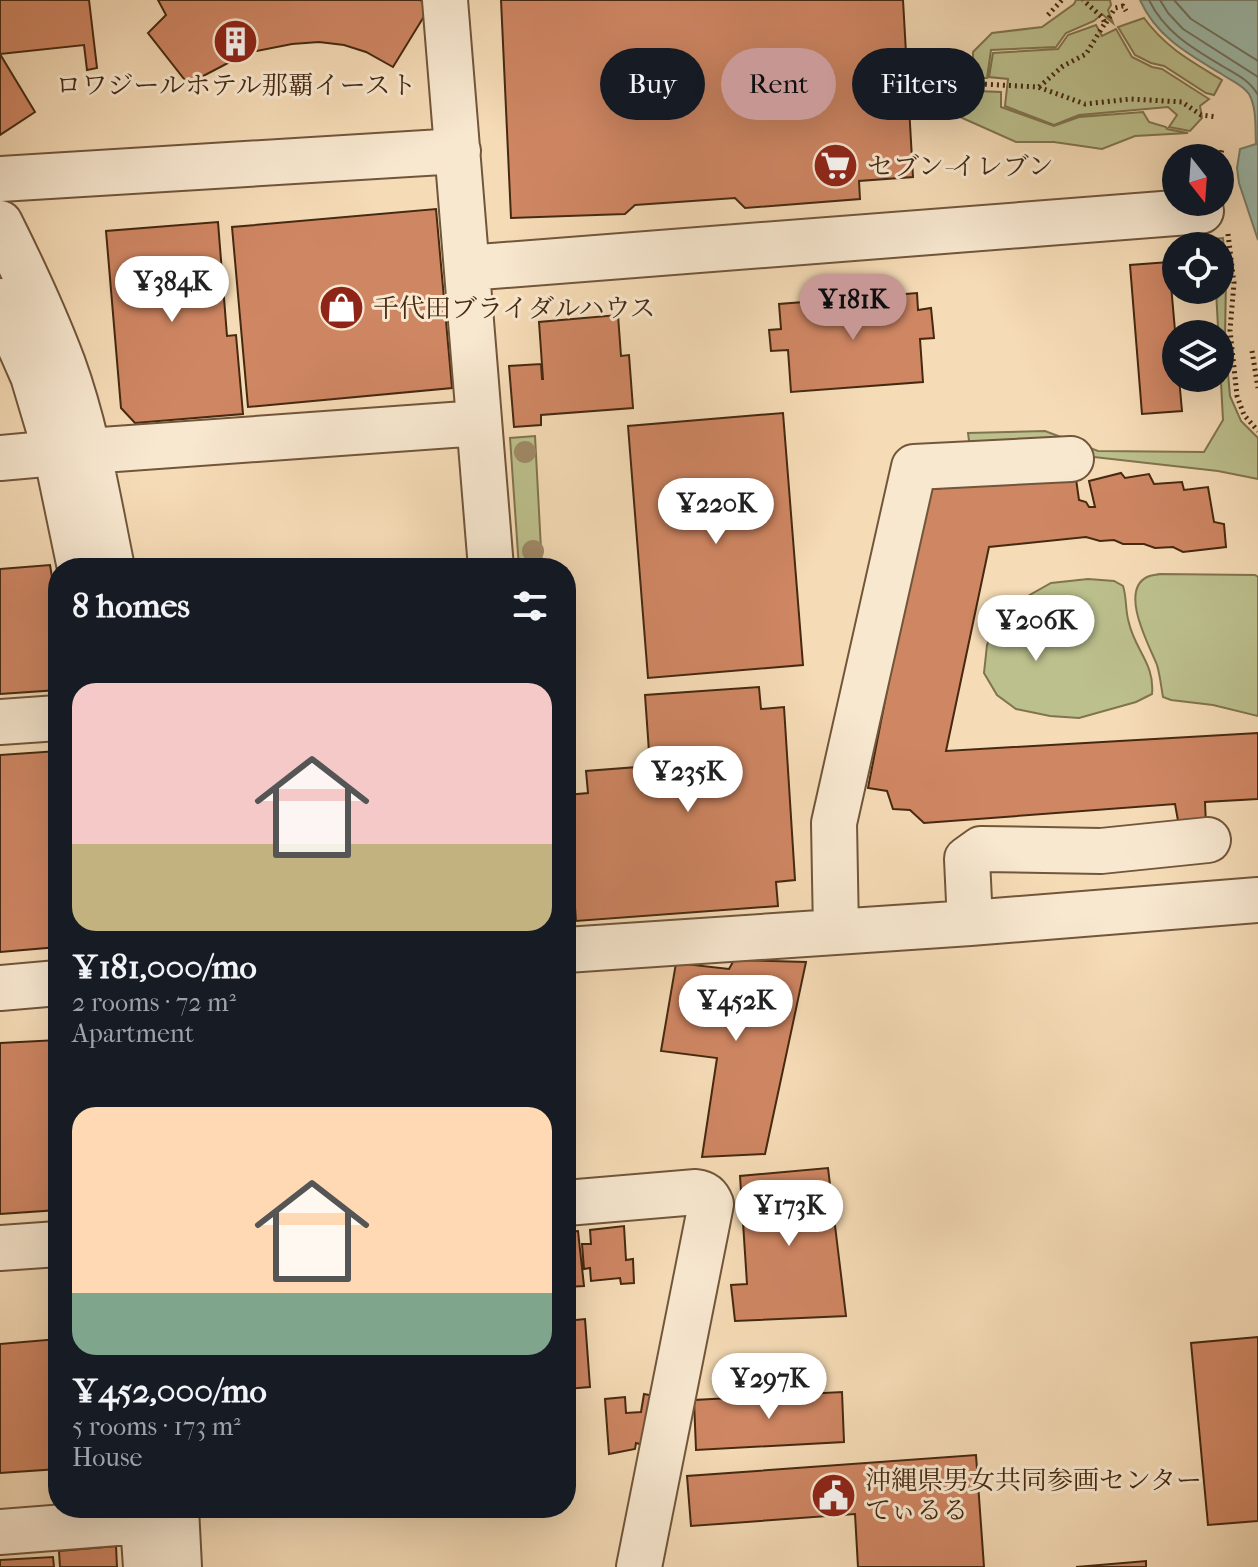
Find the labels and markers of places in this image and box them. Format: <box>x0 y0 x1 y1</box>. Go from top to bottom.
building icon: ロワジールホテル那覇イースト <box>212 18 260 66</box>
place label: ロワジールホテル那覇イースト <box>56 70 416 101</box>
supermarket icon: セブン-イレブン <box>812 142 860 190</box>
place label: セブン-イレブン <box>867 151 1054 182</box>
pin: ¥384K <box>116 256 228 324</box>
pin: ¥181K <box>797 274 909 342</box>
shop icon: 千代田ブライダルハウス <box>318 284 366 332</box>
place label: 千代田ブライダルハウス <box>373 293 656 324</box>
pin: ¥220K <box>660 478 772 546</box>
pin: ¥206K <box>980 595 1092 663</box>
pin: ¥235K <box>632 746 744 814</box>
pin: ¥452K <box>680 975 792 1043</box>
pin: ¥173K <box>733 1180 845 1248</box>
pin: ¥297K <box>713 1353 825 1421</box>
place label: 沖縄県男女共同参画センター てぃるる <box>865 1465 1202 1526</box>
public building icon: 沖縄県男女共同参画センター てぃるる <box>810 1471 858 1519</box>

